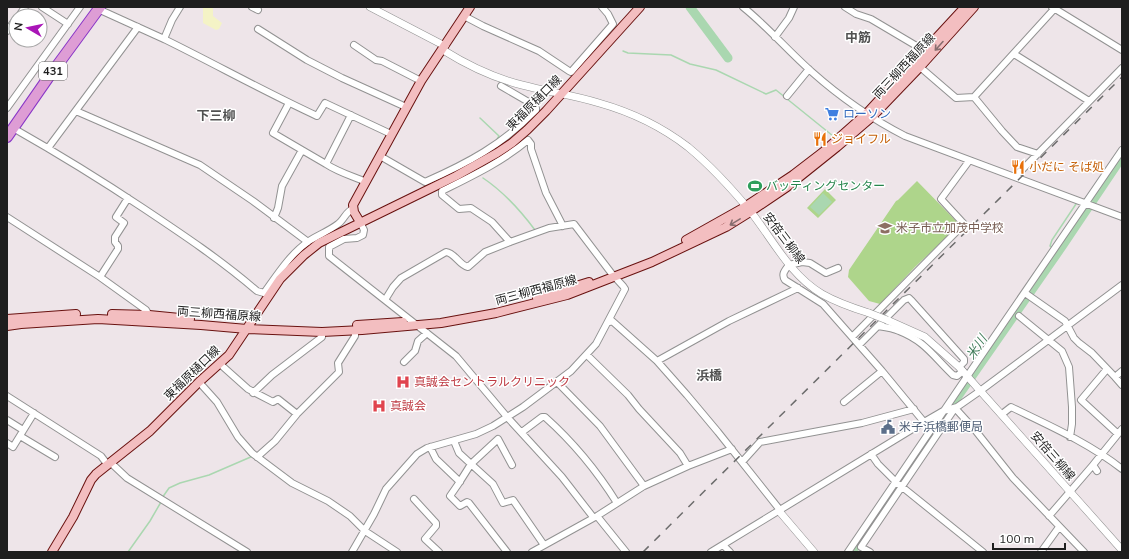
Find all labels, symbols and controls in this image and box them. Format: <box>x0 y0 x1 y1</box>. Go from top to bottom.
north arrow <box>8 8 48 48</box>
text: N <box>11 21 26 32</box>
district label: 中筋 <box>845 29 871 45</box>
street label: 両三柳西福原線 <box>869 30 938 101</box>
one-way arrow <box>935 41 944 51</box>
road number: 431 <box>39 62 67 80</box>
street label: 東福原樋口線 <box>503 72 564 133</box>
supermarket icon: ローソン <box>824 106 840 122</box>
place label: ローソン <box>843 106 891 121</box>
district label: 下三柳 <box>196 107 236 123</box>
restaurant icon: ジョイフル <box>812 131 828 147</box>
place label: ジョイフル <box>831 131 891 146</box>
restaurant icon: 小だに そば処 <box>1010 159 1026 175</box>
place label: 小だに そば処 <box>1029 159 1104 174</box>
sports icon: バッティングセンター <box>747 178 763 194</box>
place label: バッティングセンター <box>766 178 885 193</box>
street label: 安倍三柳線 <box>760 209 808 266</box>
one-way arrow <box>729 218 741 226</box>
school or university icon: 米子市立加茂中学校 <box>877 220 893 236</box>
place label: 米子市立加茂中学校 <box>896 220 1004 235</box>
street label: 両三柳西福原線 <box>493 271 578 308</box>
street label: 両三柳西福原線 <box>177 303 261 324</box>
water label: 米川 <box>962 330 991 362</box>
street label: 東福原樋口線 <box>161 342 223 403</box>
district label: 浜橋 <box>696 367 722 383</box>
hospital icon: 真誠会セントラルクリニック <box>395 374 411 390</box>
place label: 真誠会セントラルクリニック <box>414 374 570 389</box>
hospital icon: 真誠会 <box>371 398 387 414</box>
place label: 真誠会 <box>390 398 426 413</box>
public building icon: 米子浜橋郵便局 <box>880 419 896 435</box>
place label: 米子浜橋郵便局 <box>899 419 983 434</box>
street label: 安倍三柳線 <box>1028 428 1079 483</box>
scale bar <box>993 525 1065 551</box>
text: 100 m <box>999 531 1034 546</box>

